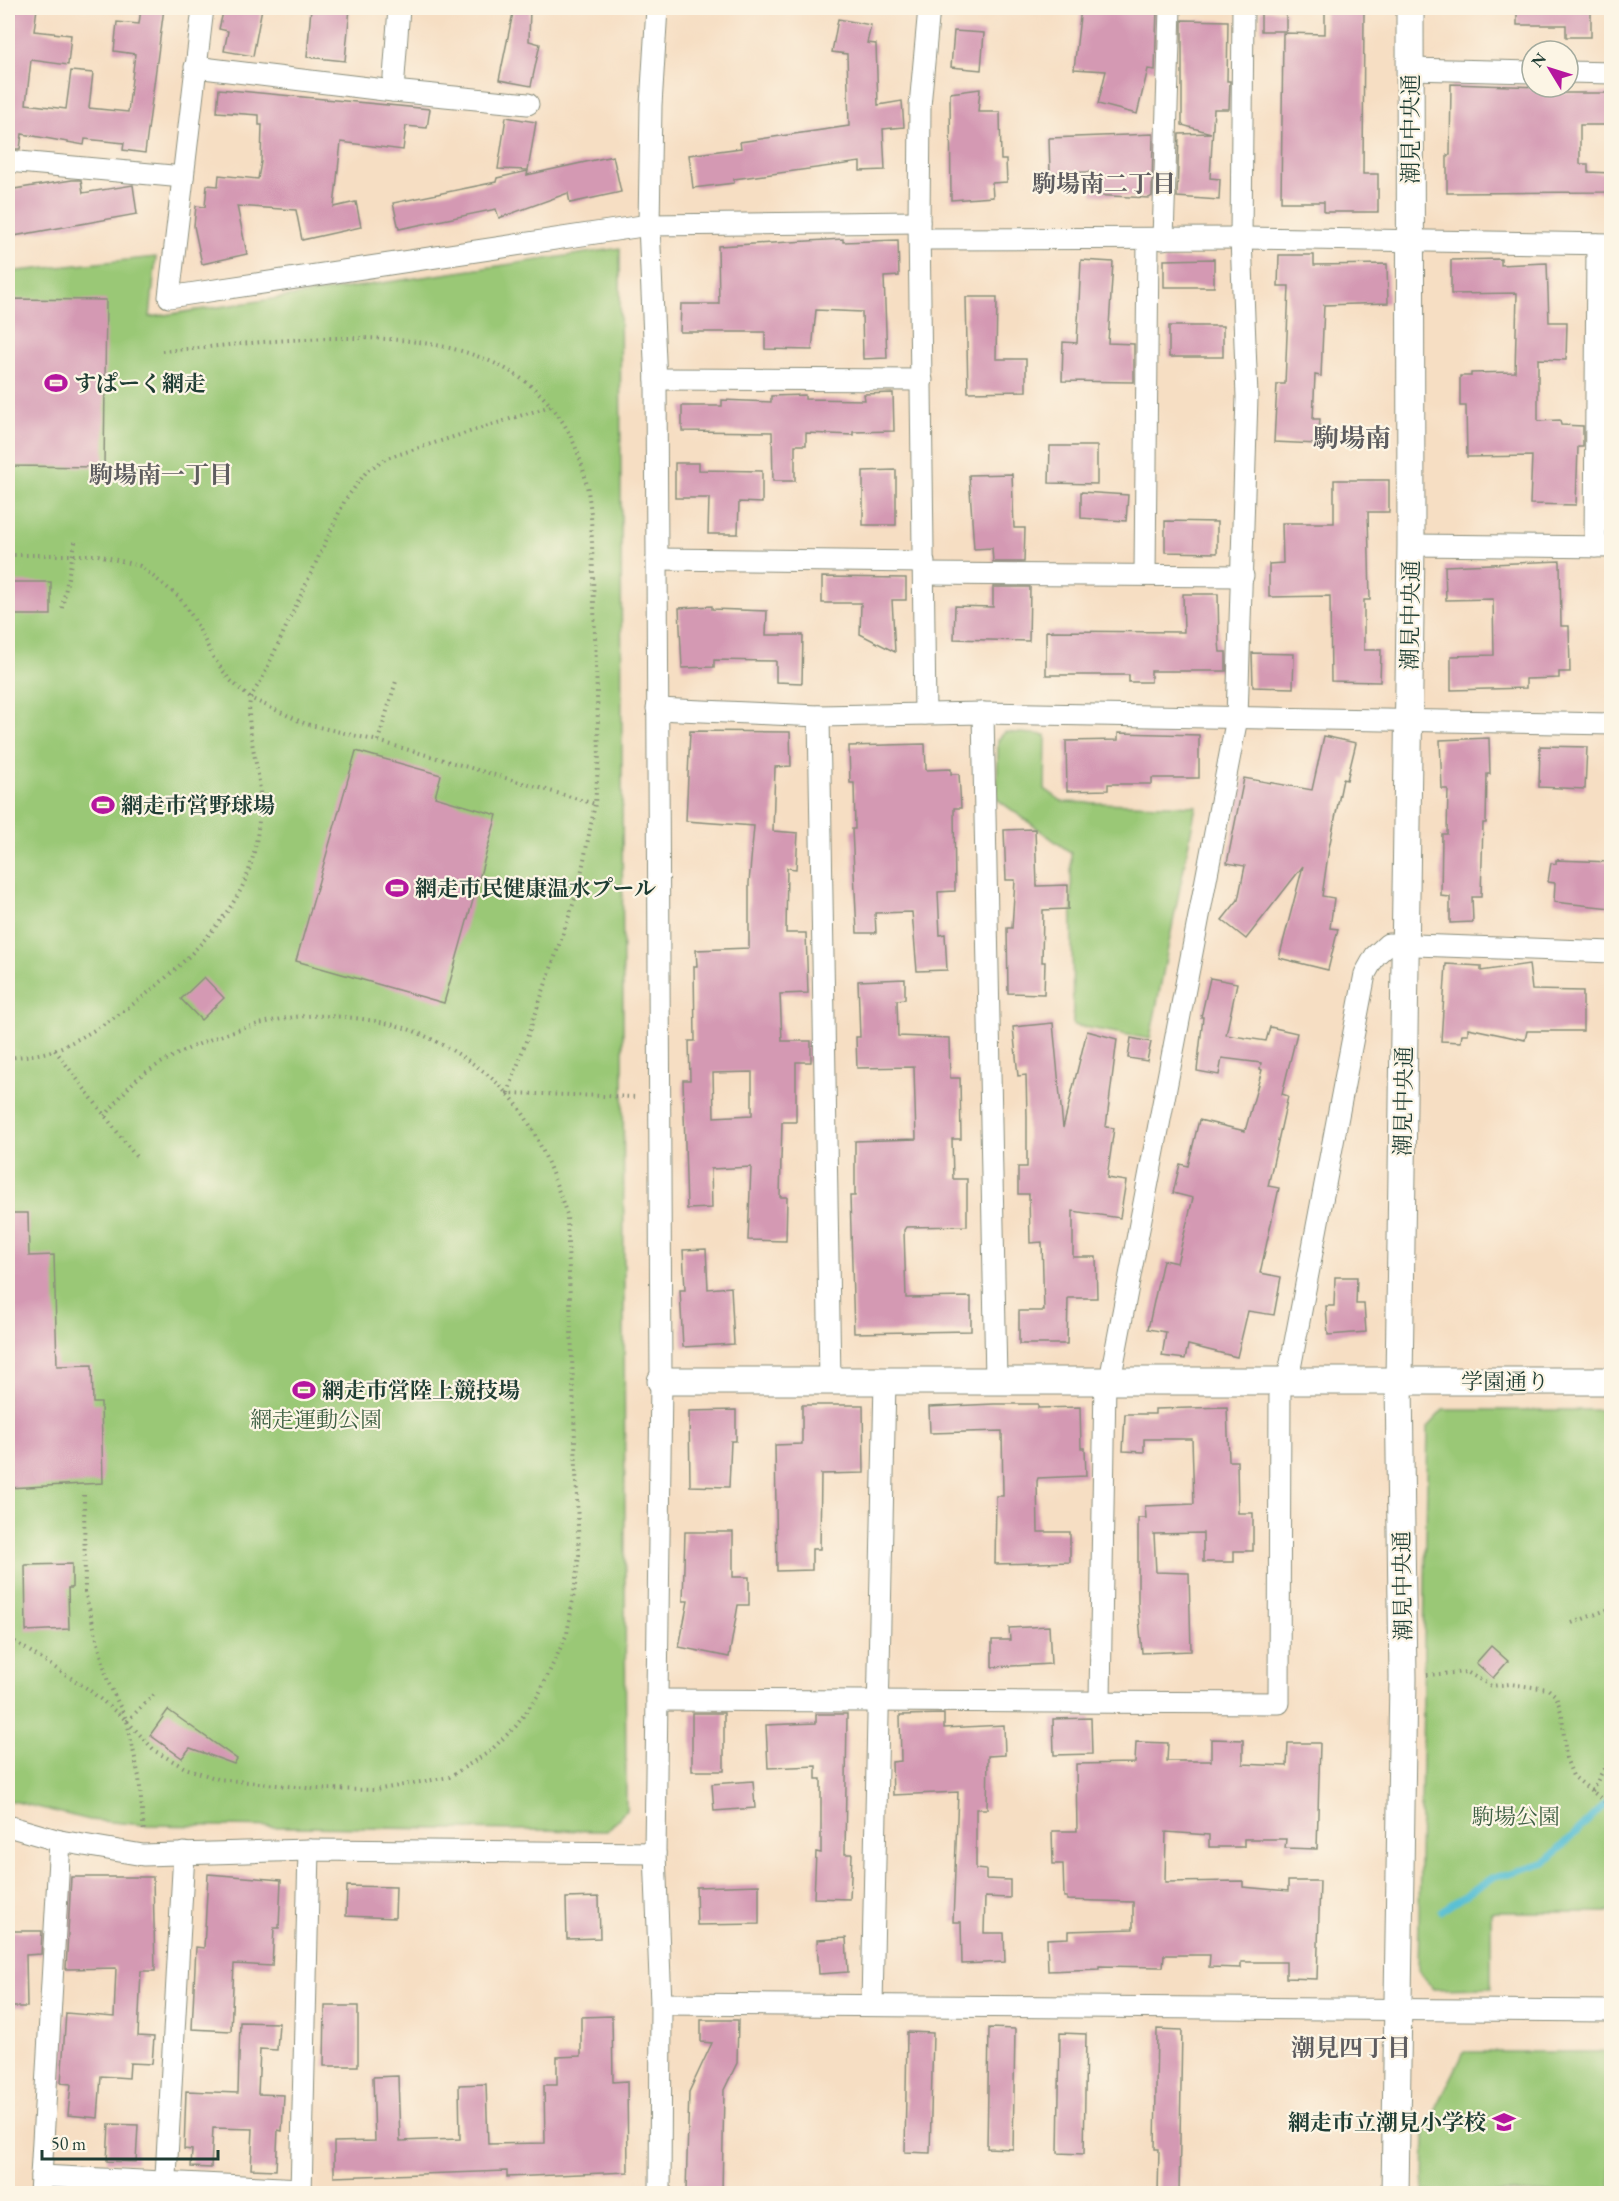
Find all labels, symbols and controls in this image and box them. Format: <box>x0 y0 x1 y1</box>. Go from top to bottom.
north arrow <box>1520 39 1580 99</box>
text: N <box>1526 48 1551 72</box>
street label: 潮見中央通 <box>1396 74 1425 184</box>
district label: 駒場南二丁目 <box>1032 168 1176 199</box>
place label: すぱーく網走 <box>74 369 206 398</box>
sports icon: すぱーく網走 <box>43 370 69 396</box>
district label: 駒場南 <box>1313 421 1391 455</box>
district label: 駒場南一丁目 <box>89 459 233 490</box>
street label: 潮見中央通 <box>1395 560 1426 670</box>
place label: 網走市営野球場 <box>121 791 275 820</box>
sports icon: 網走市営野球場 <box>90 792 116 818</box>
place label: 網走市民健康温水プール <box>415 874 656 903</box>
sports icon: 網走市民健康温水プール <box>384 875 410 901</box>
street label: 潮見中央通 <box>1388 1046 1419 1156</box>
street label: 学園通り <box>1461 1367 1549 1396</box>
place label: 網走市営陸上競技場 <box>322 1376 520 1405</box>
sports icon: 網走市営陸上競技場 <box>291 1377 317 1403</box>
park label: 網走運動公園 <box>250 1405 382 1434</box>
street label: 潮見中央通 <box>1387 1531 1418 1641</box>
park label: 駒場公園 <box>1472 1802 1560 1831</box>
district label: 潮見四丁目 <box>1291 2032 1411 2063</box>
place label: 網走市立潮見小学校 <box>1288 2108 1486 2137</box>
school or university icon: 網走市立潮見小学校 <box>1491 2109 1517 2135</box>
scale bar <box>42 2123 218 2161</box>
text: 50 m <box>51 2132 86 2155</box>

